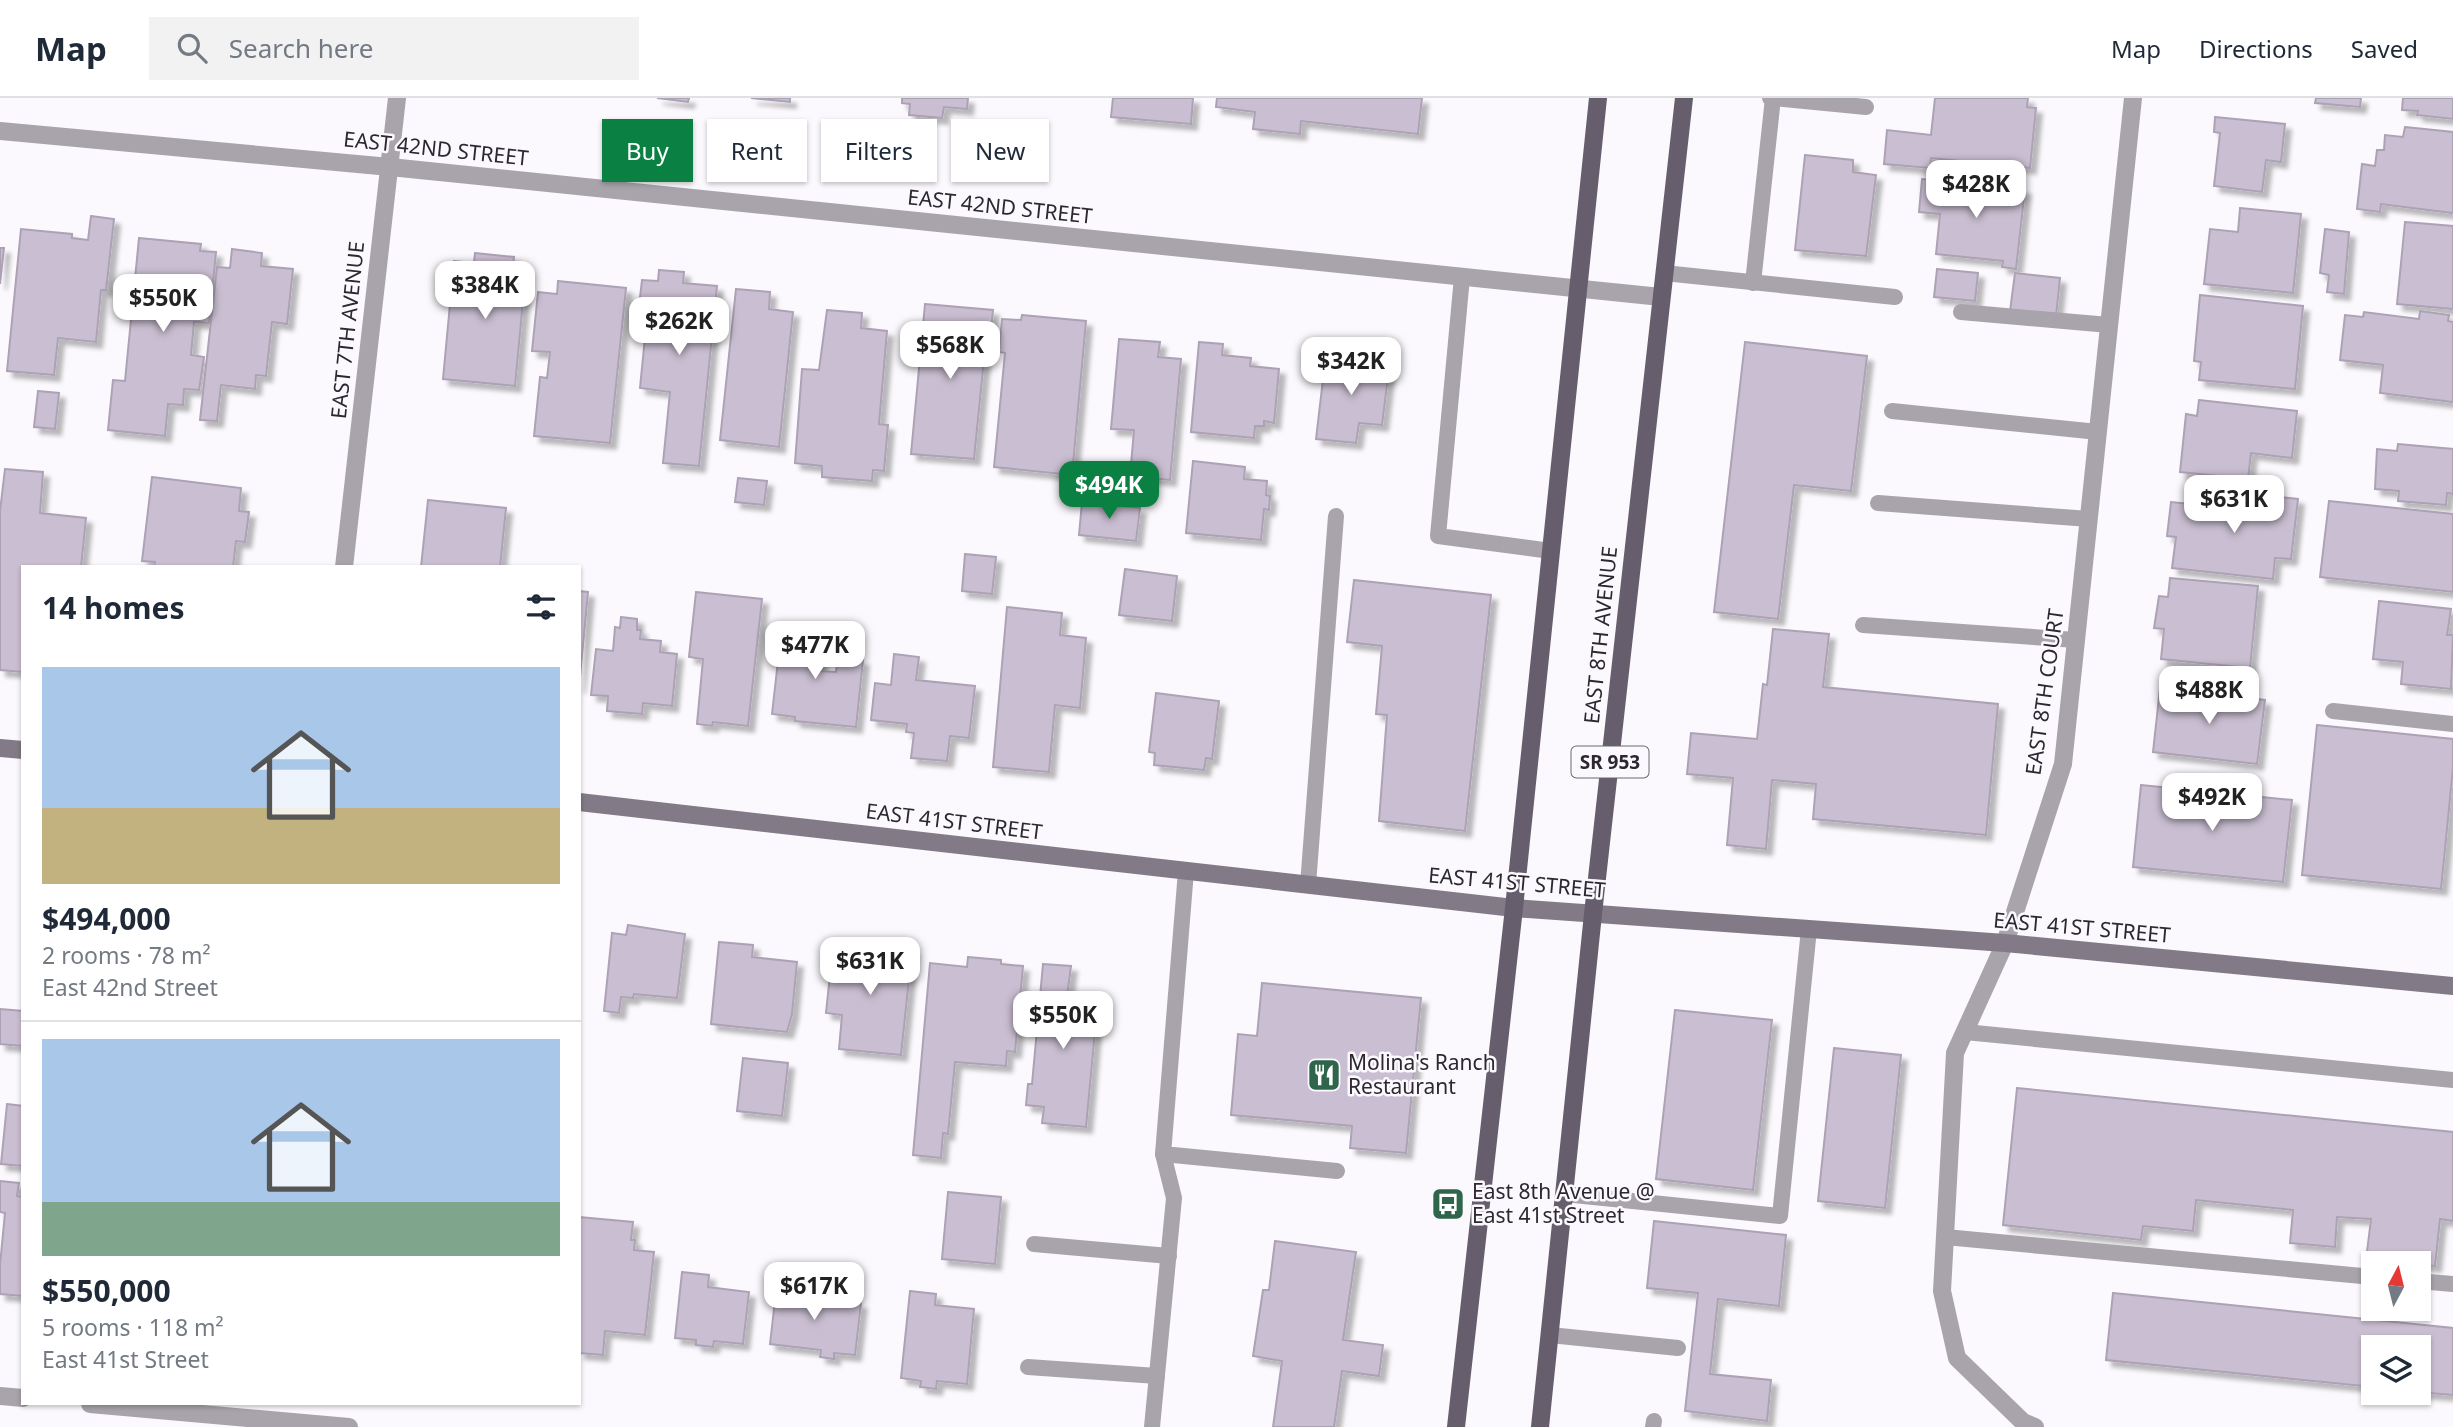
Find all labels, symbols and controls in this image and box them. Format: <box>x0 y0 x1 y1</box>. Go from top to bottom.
search box <box>149 17 639 80</box>
text: Map <box>35 26 107 71</box>
icon: search <box>173 29 211 67</box>
text: Search here <box>229 30 373 66</box>
text: Map <box>2111 32 2161 65</box>
text: Directions <box>2199 32 2313 65</box>
text: Saved <box>2351 32 2418 65</box>
chip: Buy <box>602 119 693 182</box>
chip: Rent <box>707 119 807 182</box>
chip: Filters <box>821 119 937 182</box>
chip: New <box>951 119 1049 182</box>
street label: EAST 42ND STREET <box>342 124 530 172</box>
pin: $428K <box>1927 160 2025 220</box>
text: $428K <box>1942 167 2010 199</box>
street label: EAST 42ND STREET <box>906 182 1094 230</box>
street label: EAST 7TH AVENUE <box>324 240 370 420</box>
pin: $384K <box>436 262 534 321</box>
text: $384K <box>451 268 519 300</box>
pin: $550K <box>114 274 212 334</box>
text: $550K <box>129 281 197 313</box>
pin: $262K <box>630 298 728 357</box>
text: $262K <box>645 304 713 336</box>
pin: $568K <box>901 322 999 381</box>
text: $568K <box>916 328 984 360</box>
pin: $342K <box>1302 338 1400 397</box>
text: $342K <box>1317 344 1385 376</box>
pin: $494K <box>1060 462 1158 521</box>
text: $494K <box>1075 468 1143 500</box>
pin: $631K <box>2185 476 2283 535</box>
text: $631K <box>2200 482 2268 514</box>
street label: EAST 8TH AVENUE <box>1577 545 1623 725</box>
text: 14 homes <box>42 587 185 628</box>
icon: filters <box>522 588 560 626</box>
street label: EAST 8TH COURT <box>2018 607 2070 777</box>
pin: $477K <box>766 622 864 681</box>
text: $477K <box>781 628 849 660</box>
pin: $488K <box>2160 666 2258 726</box>
text: $488K <box>2175 673 2243 705</box>
icon: home <box>238 712 364 838</box>
road number: SR 953 <box>1572 747 1648 778</box>
pin: $492K <box>2163 774 2261 833</box>
text: $492K <box>2178 780 2246 812</box>
street label: EAST 41ST STREET <box>864 796 1044 846</box>
street label: EAST 41ST STREET <box>1427 860 1607 904</box>
text: $494,000 <box>42 898 171 939</box>
street label: EAST 41ST STREET <box>1992 905 2172 949</box>
pin: $631K <box>821 937 919 997</box>
text: 2 rooms · 78 m² <box>42 939 211 971</box>
text: $631K <box>836 944 904 976</box>
text: East 42nd Street <box>42 971 218 1003</box>
pin: $550K <box>1014 992 1112 1051</box>
text: $550K <box>1029 998 1097 1030</box>
place label: Molina's Ranch Restaurant <box>1348 1048 1496 1100</box>
restaurant icon: Molina's Ranch Restaurant <box>1305 1056 1343 1094</box>
icon: home <box>238 1084 364 1210</box>
place label: East 8th Avenue @ East 41st Street <box>1472 1177 1655 1229</box>
bus stop icon: East 8th Avenue @ East 41st Street <box>1429 1185 1467 1223</box>
north arrow <box>2361 1251 2431 1321</box>
map controls <box>2361 1251 2431 1405</box>
pin: $617K <box>765 1262 863 1322</box>
text: $617K <box>780 1269 848 1301</box>
text: $550,000 <box>42 1270 171 1311</box>
text: 5 rooms · 118 m² <box>42 1311 224 1343</box>
button: layers <box>2361 1335 2431 1405</box>
text: East 41st Street <box>42 1343 209 1375</box>

